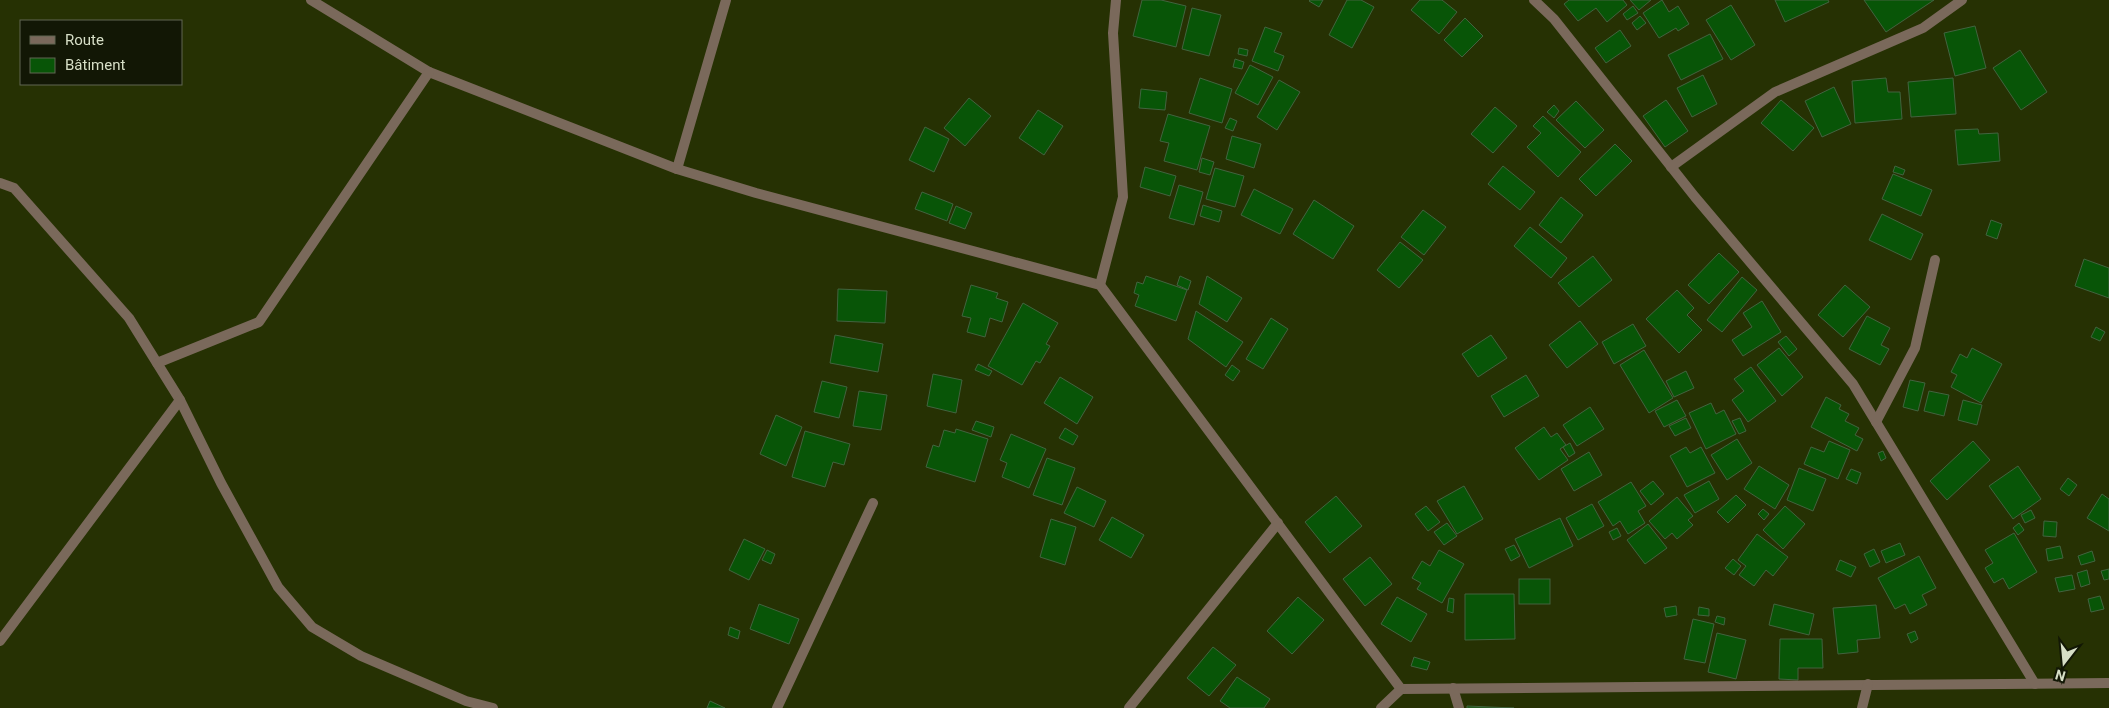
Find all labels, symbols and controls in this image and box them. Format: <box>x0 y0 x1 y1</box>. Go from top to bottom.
legend <box>20 20 182 85</box>
text: Route <box>65 31 104 49</box>
text: Bâtiment <box>65 56 125 74</box>
north arrow <box>2039 638 2089 688</box>
text: N <box>2053 666 2067 685</box>

